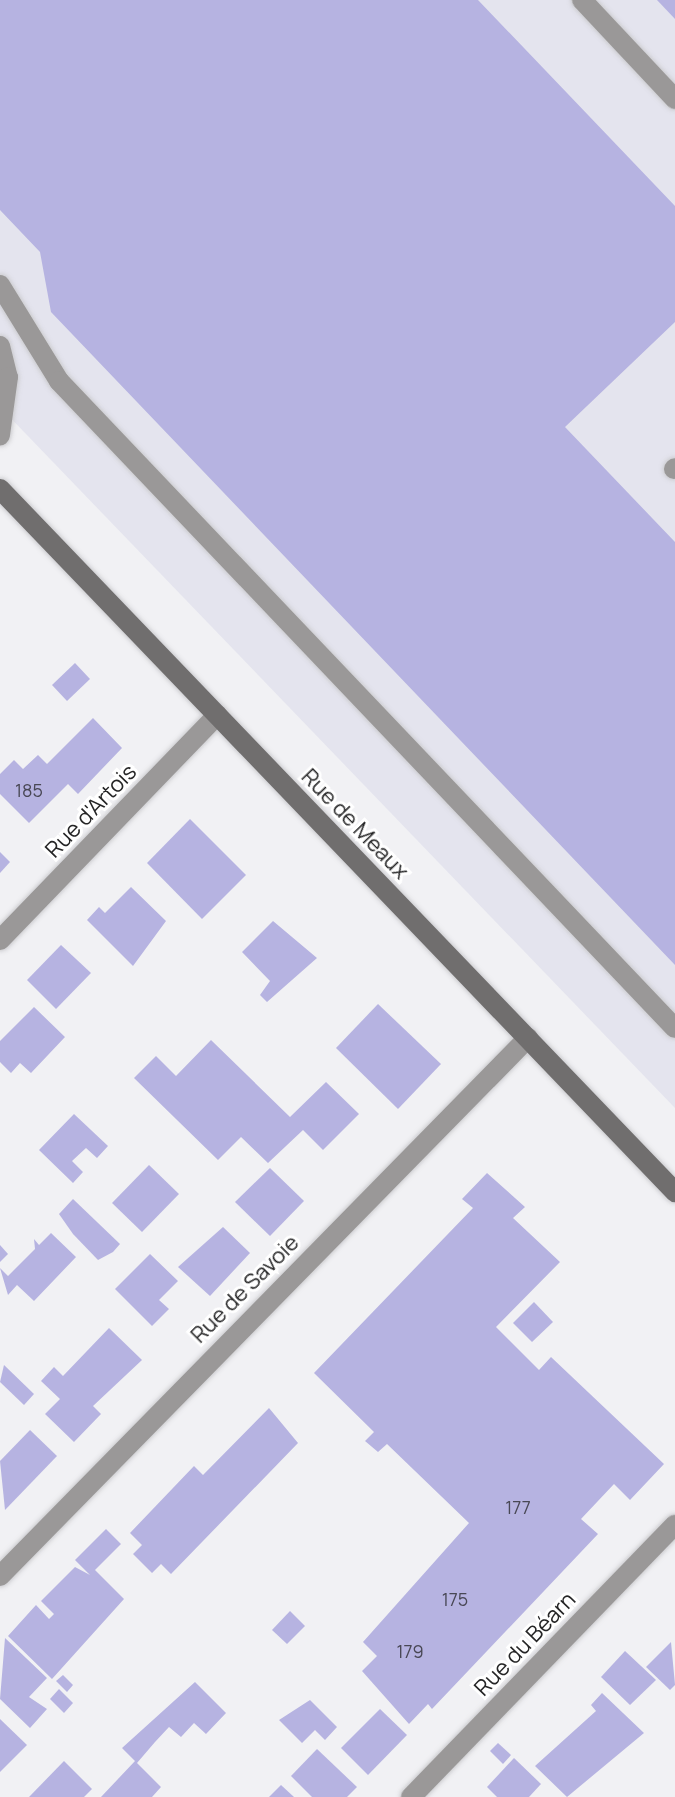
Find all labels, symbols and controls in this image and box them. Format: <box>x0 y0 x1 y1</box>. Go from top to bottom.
street label: Rue d'Artois <box>40 759 142 863</box>
street label: Rue de Meaux <box>296 764 414 884</box>
house number: 185 <box>15 779 43 801</box>
street label: Rue de Savoie <box>186 1230 304 1348</box>
house number: 177 <box>505 1496 531 1518</box>
street label: Rue du Béarn <box>469 1587 581 1701</box>
house number: 175 <box>442 1588 468 1610</box>
house number: 179 <box>396 1640 424 1662</box>

